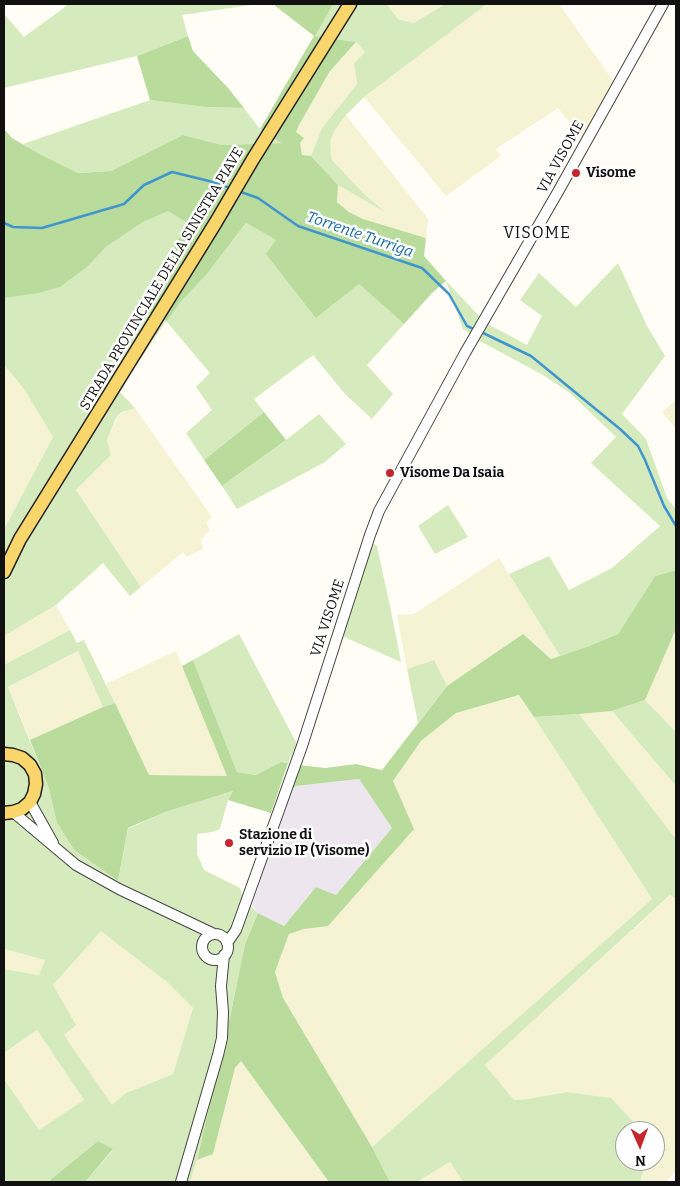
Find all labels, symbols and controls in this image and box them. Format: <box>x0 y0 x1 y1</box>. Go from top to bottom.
street label: VIA VISOME <box>534 118 588 196</box>
street label: STRADA PROVINCIALE DELLA SINISTRA PIAVE <box>77 145 247 413</box>
place label: Visome <box>586 165 636 181</box>
marker: Visome <box>570 167 582 179</box>
water label: Torrente Turriga <box>304 208 416 262</box>
district label: VISOME <box>502 224 572 244</box>
place label: Visome Da Isaia <box>400 465 504 481</box>
marker: Visome Da Isaia <box>384 467 396 479</box>
street label: VIA VISOME <box>308 577 348 659</box>
place label: Stazione di servizio IP (Visome) <box>239 827 369 860</box>
marker: Stazione di servizio IP (Visome) <box>223 837 235 849</box>
north arrow <box>615 1121 665 1171</box>
text: N <box>635 1152 646 1169</box>

